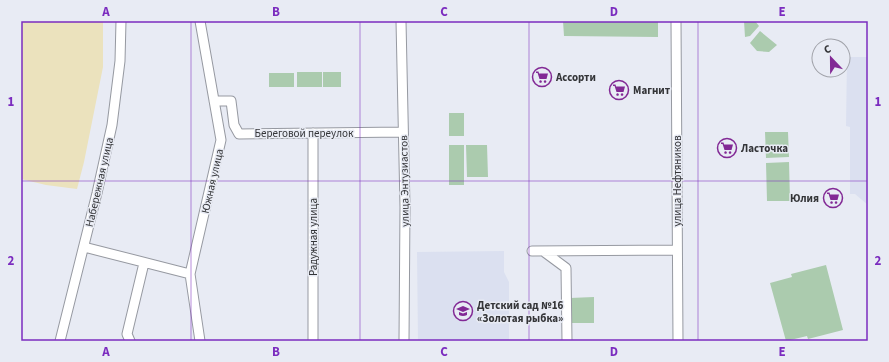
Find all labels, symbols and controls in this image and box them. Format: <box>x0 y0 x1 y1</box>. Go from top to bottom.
text: A <box>101 3 110 21</box>
text: B <box>272 3 280 21</box>
text: C <box>440 3 448 21</box>
text: D <box>610 3 618 21</box>
text: E <box>778 3 786 21</box>
north arrow <box>811 38 851 78</box>
text: С <box>822 41 834 57</box>
supermarket icon: Ассорти <box>531 66 553 88</box>
place label: Ассорти <box>555 70 596 85</box>
supermarket icon: Магнит <box>608 79 630 101</box>
place label: Магнит <box>633 83 671 98</box>
text: 1 <box>8 93 15 111</box>
text: 1 <box>875 93 882 111</box>
street label: Береговой переулок <box>255 126 354 141</box>
street label: улица Энтузиастов <box>396 135 413 227</box>
street label: улица Нефтяников <box>670 135 685 227</box>
street label: Набережная улица <box>82 136 117 228</box>
supermarket icon: Ласточка <box>716 137 738 159</box>
place label: Ласточка <box>740 141 788 156</box>
street label: Южная улица <box>198 147 227 215</box>
supermarket icon: Юлия <box>822 187 844 209</box>
place label: Юлия <box>790 191 819 206</box>
street label: Радужная улица <box>306 198 321 276</box>
text: 2 <box>8 252 15 270</box>
text: 2 <box>875 252 882 270</box>
place label: Детский сад №16 «Золотая рыбка» <box>477 298 563 326</box>
school or university icon: Детский сад №16 «Золотая рыбка» <box>452 300 474 322</box>
text: A <box>101 343 110 361</box>
text: B <box>272 343 280 361</box>
text: C <box>440 343 448 361</box>
text: D <box>610 343 618 361</box>
text: E <box>778 343 786 361</box>

